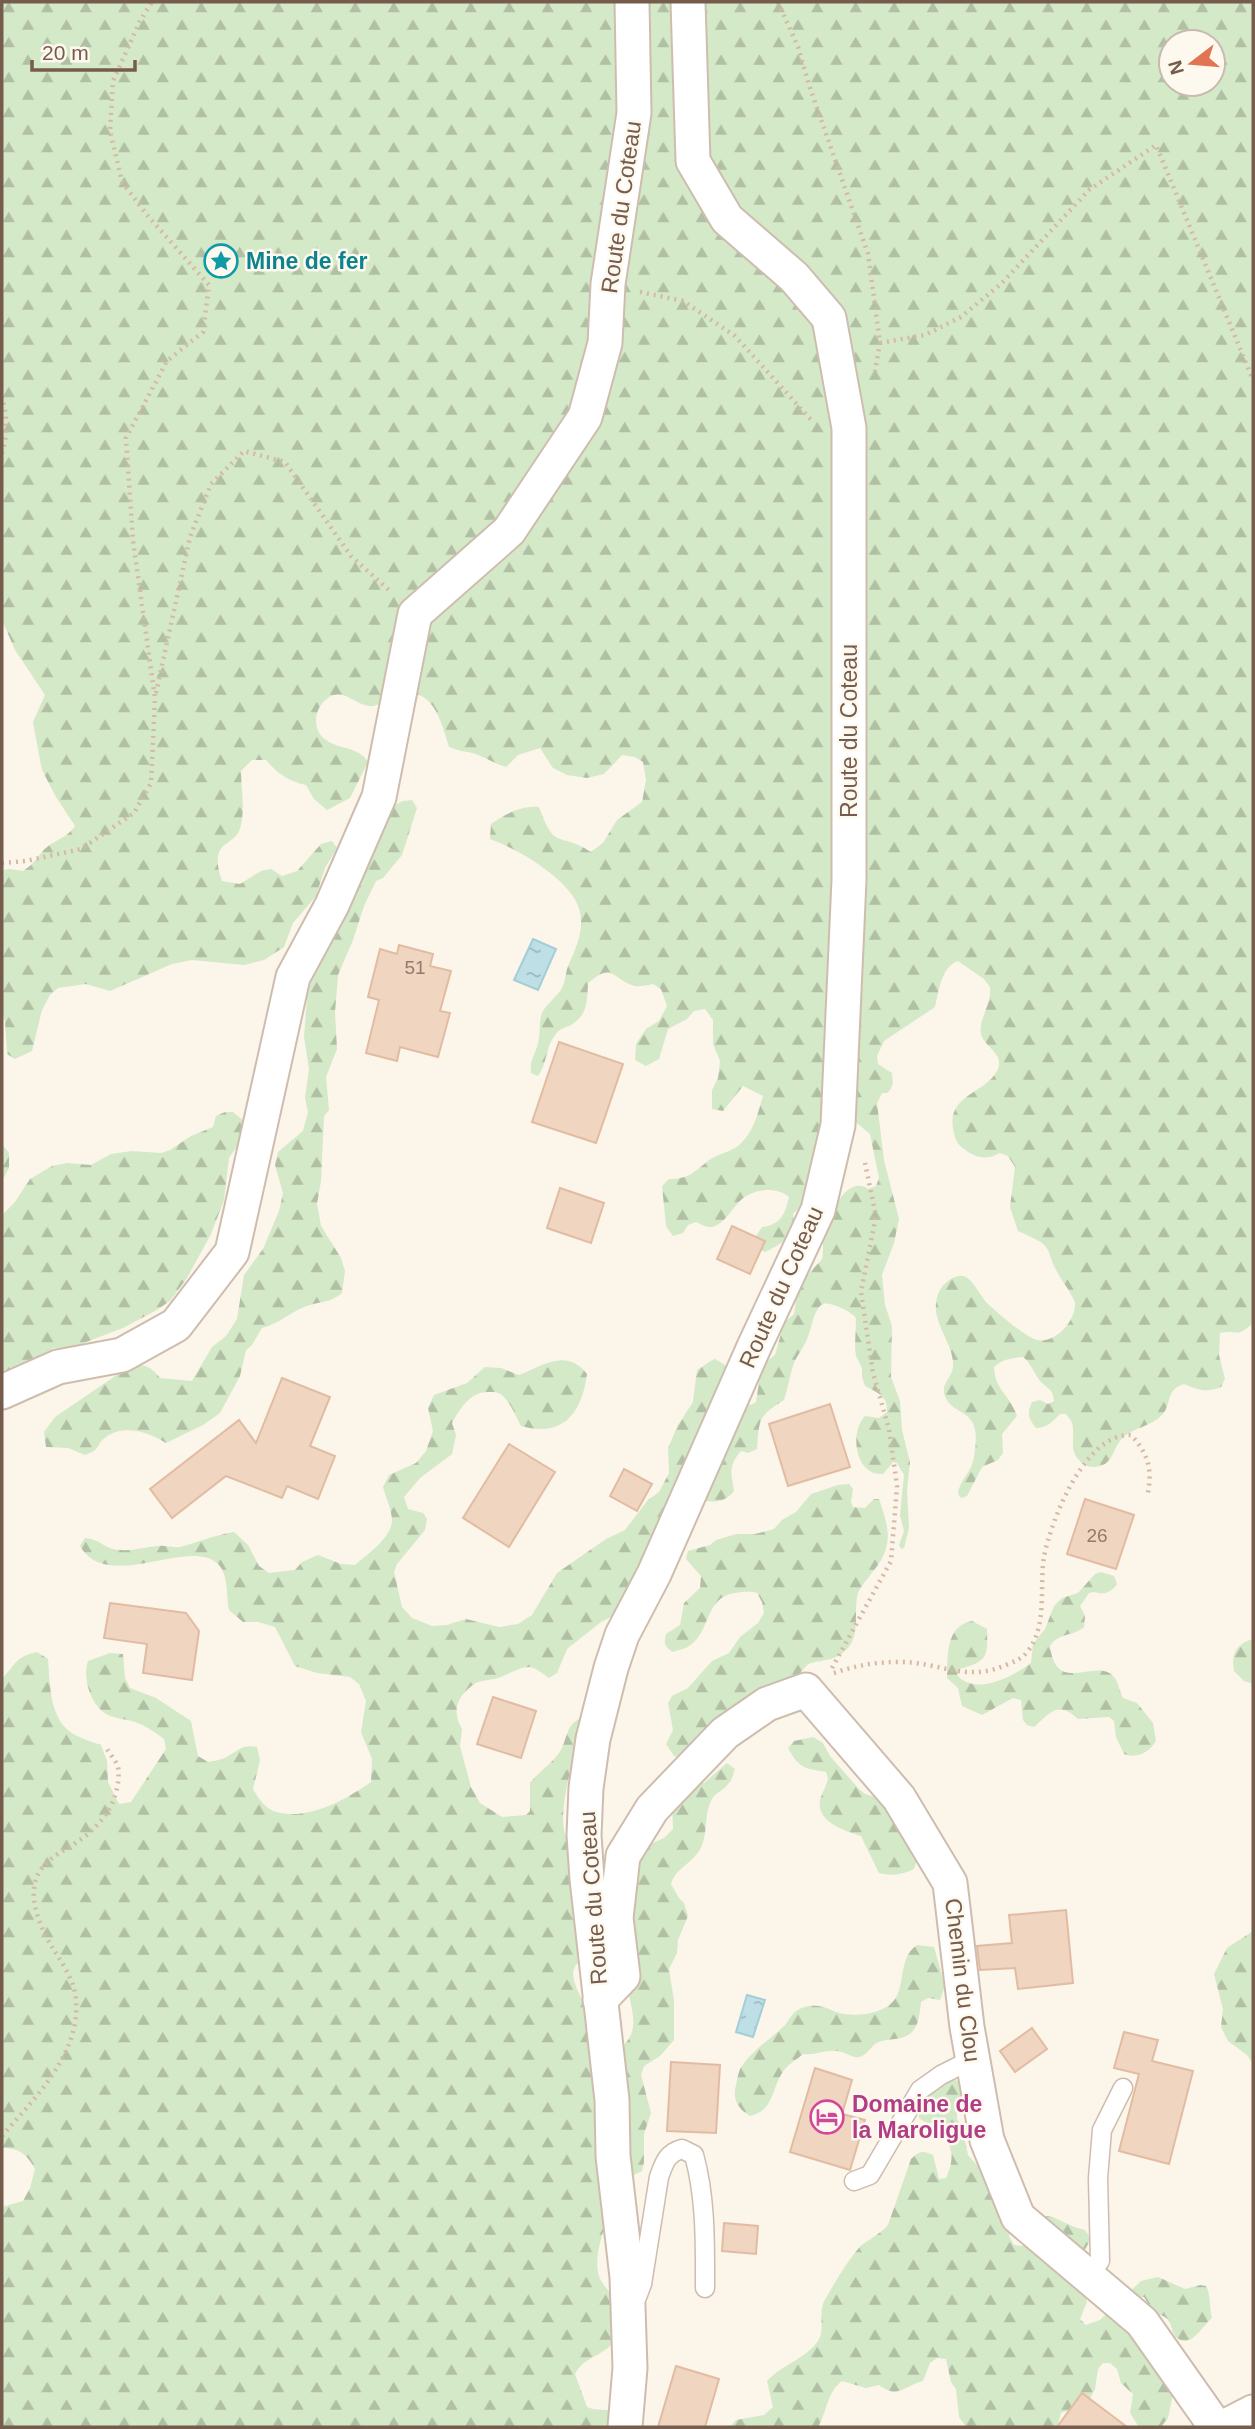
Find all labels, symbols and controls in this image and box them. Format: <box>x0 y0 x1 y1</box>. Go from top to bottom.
scale bar <box>32 28 135 72</box>
north arrow <box>1157 28 1227 98</box>
text: 20 m <box>42 41 89 64</box>
text: N <box>1164 58 1188 77</box>
street label: Route du Coteau <box>596 119 646 295</box>
place icon: Mine de fer <box>202 242 240 280</box>
place label: Mine de fer <box>246 248 367 274</box>
street label: Route du Coteau <box>836 644 862 818</box>
house number: 51 <box>404 957 426 978</box>
street label: Route du Coteau <box>734 1202 828 1372</box>
house number: 26 <box>1086 1525 1108 1546</box>
street label: Route du Coteau <box>574 1810 612 1986</box>
street label: Chemin du Clou <box>940 1897 986 2063</box>
place label: Domaine de la Maroligue <box>852 2091 986 2143</box>
hotel icon: Domaine de la Maroligue <box>808 2098 846 2136</box>

